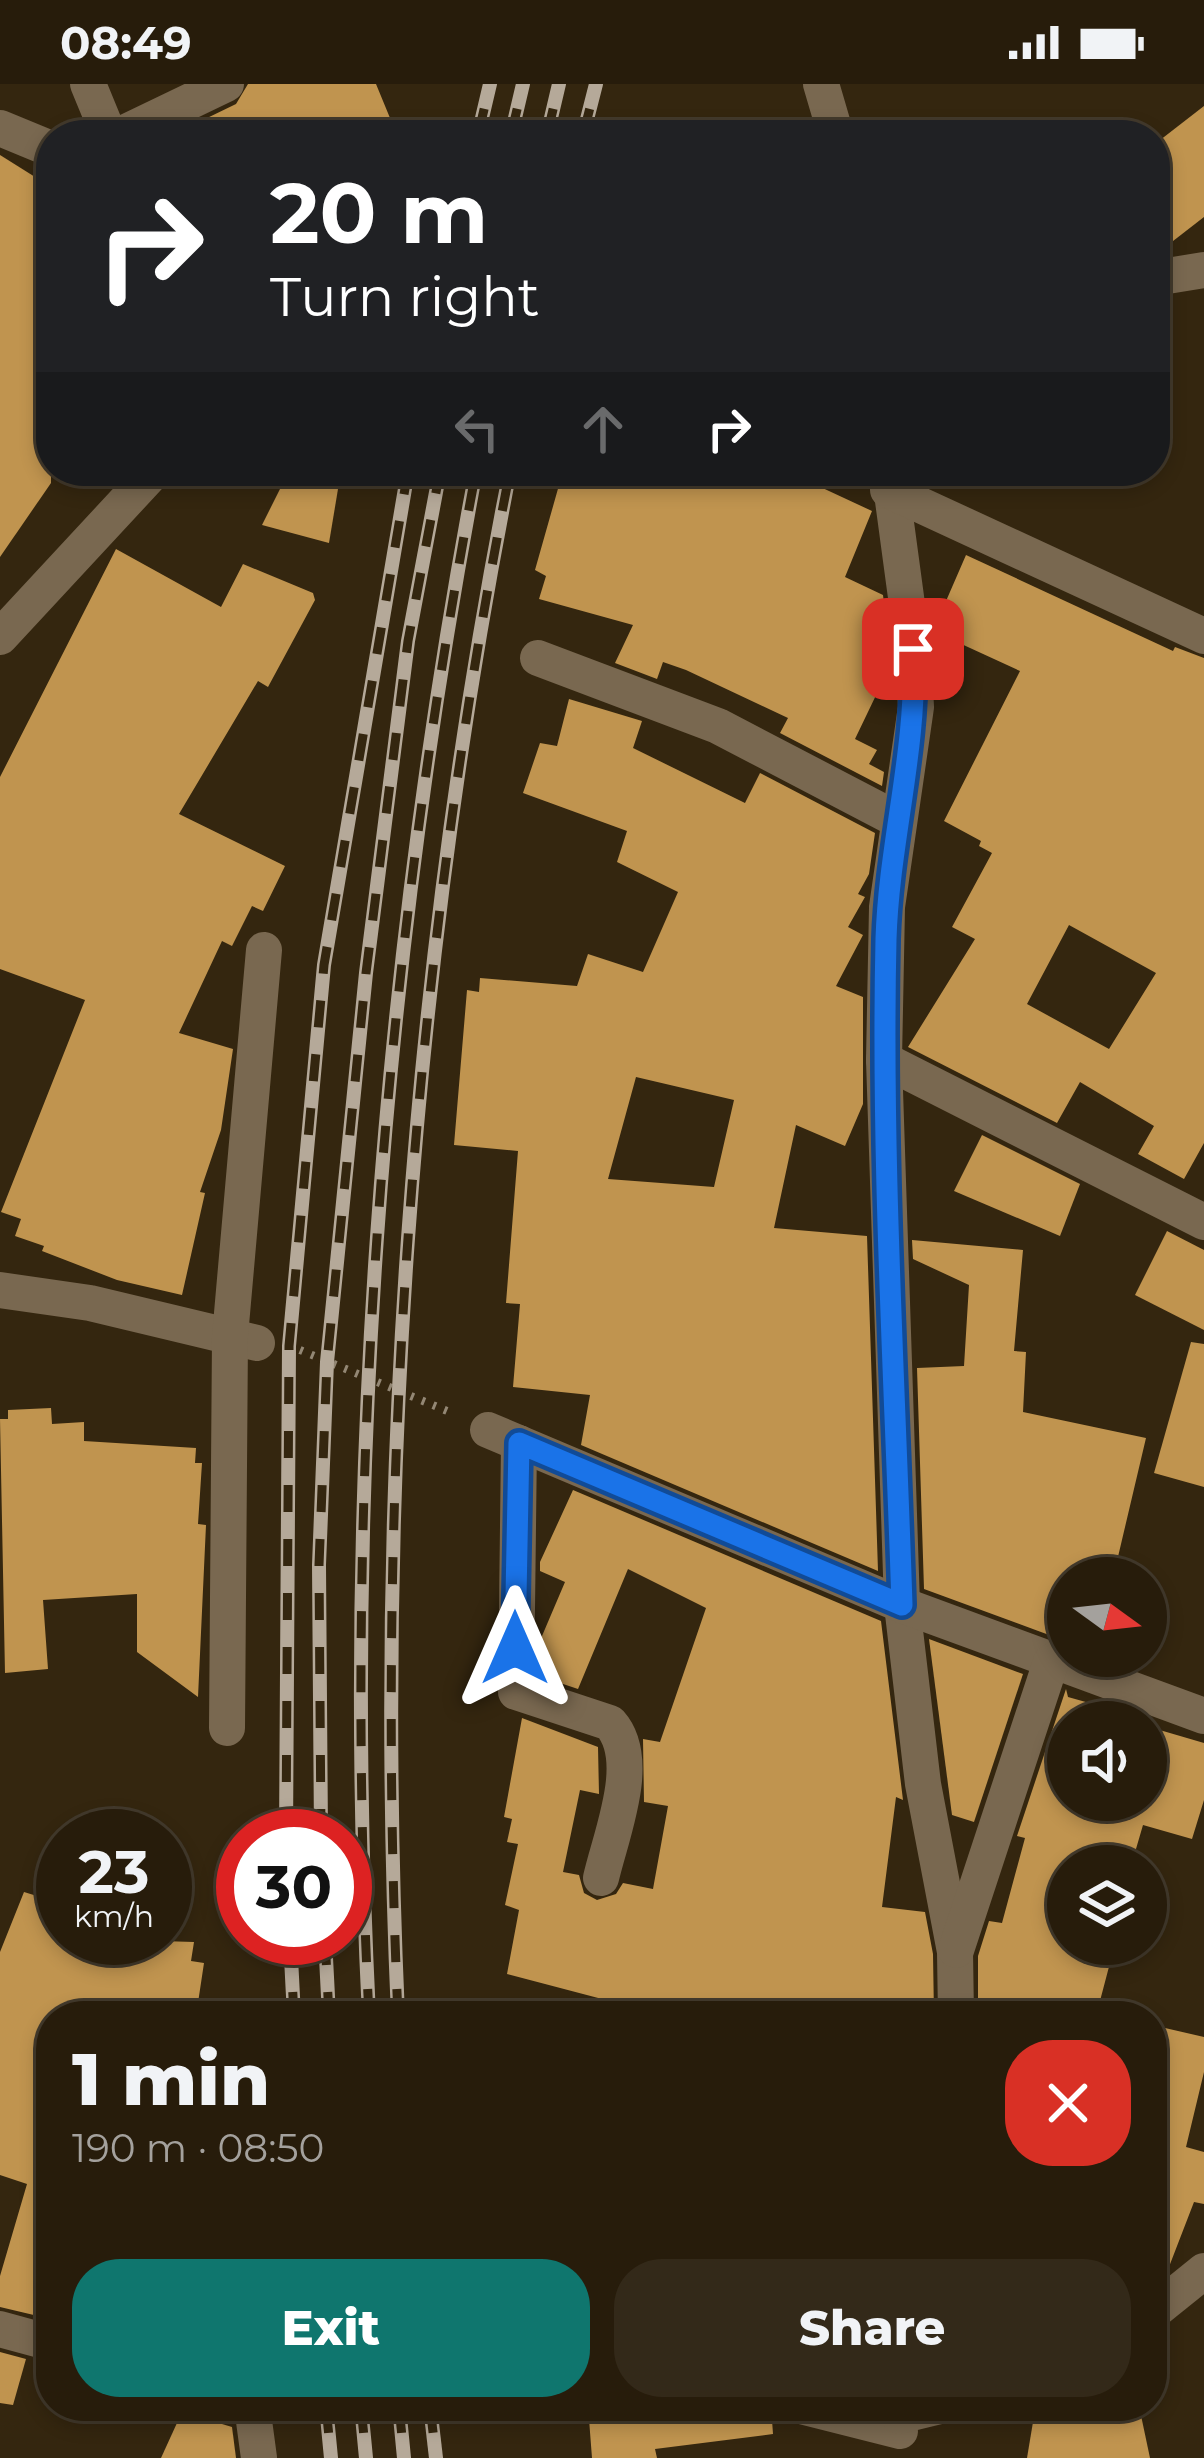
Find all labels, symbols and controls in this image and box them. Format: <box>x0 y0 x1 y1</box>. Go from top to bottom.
text: 08:49 <box>60 15 192 70</box>
text: 20 m <box>270 162 488 264</box>
icon: right <box>72 168 228 324</box>
text: Turn right <box>270 264 540 330</box>
icon: left <box>444 396 510 462</box>
icon: ahead <box>570 396 636 462</box>
icon: right <box>696 396 762 462</box>
pin <box>862 598 964 700</box>
icon: arrive <box>880 616 946 682</box>
north arrow <box>1047 1557 1167 1677</box>
map controls <box>1047 1557 1167 1965</box>
position arrow <box>452 1585 578 1711</box>
button: sound <box>1047 1701 1167 1821</box>
speed limit sign: 30 <box>216 1809 372 1965</box>
text: 23 <box>79 1835 149 1908</box>
button: layers <box>1047 1845 1167 1965</box>
text: km/h <box>74 1898 154 1935</box>
text: 1 min <box>72 2035 270 2123</box>
button: close <box>1005 2040 1131 2166</box>
text: 190 m · 08:50 <box>72 2124 324 2172</box>
button: Exit <box>72 2259 590 2397</box>
button: Share <box>614 2259 1131 2397</box>

